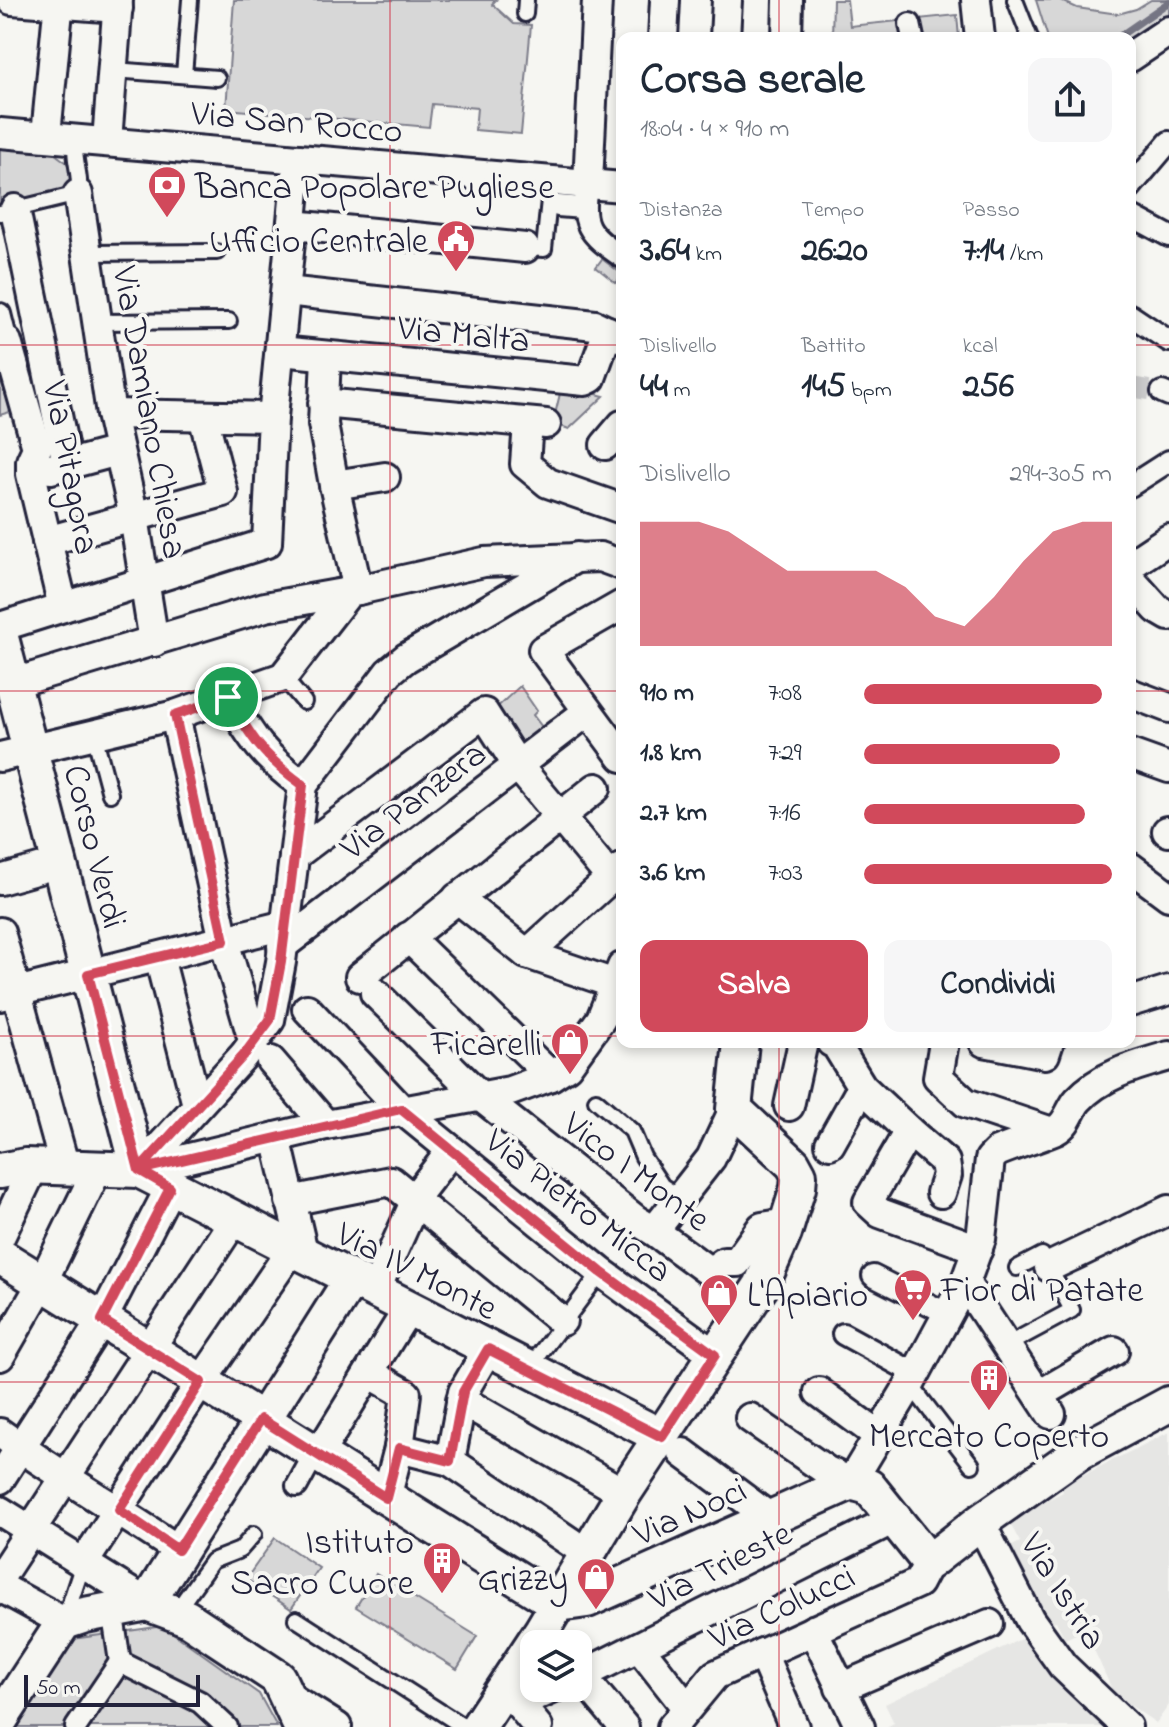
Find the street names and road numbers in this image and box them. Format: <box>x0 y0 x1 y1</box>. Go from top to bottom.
street label: Via San Rocco <box>188 89 405 160</box>
street label: Via Damiano Chiesa <box>96 261 199 563</box>
street label: Via Malta <box>394 303 532 370</box>
street label: Via Pitagora <box>26 375 111 559</box>
street label: Via Panzera <box>330 730 499 876</box>
street label: Corso Verdi <box>47 760 138 934</box>
street label: Vico I Monte <box>549 1100 721 1247</box>
street label: Via Pietro Micca <box>471 1117 682 1298</box>
street label: Via IV Monte <box>325 1209 507 1337</box>
street label: Via Noci <box>625 1466 756 1563</box>
street label: Via Trieste <box>639 1509 803 1627</box>
street label: Via Istria <box>1004 1523 1118 1661</box>
street label: Via Colucci <box>700 1552 865 1666</box>

